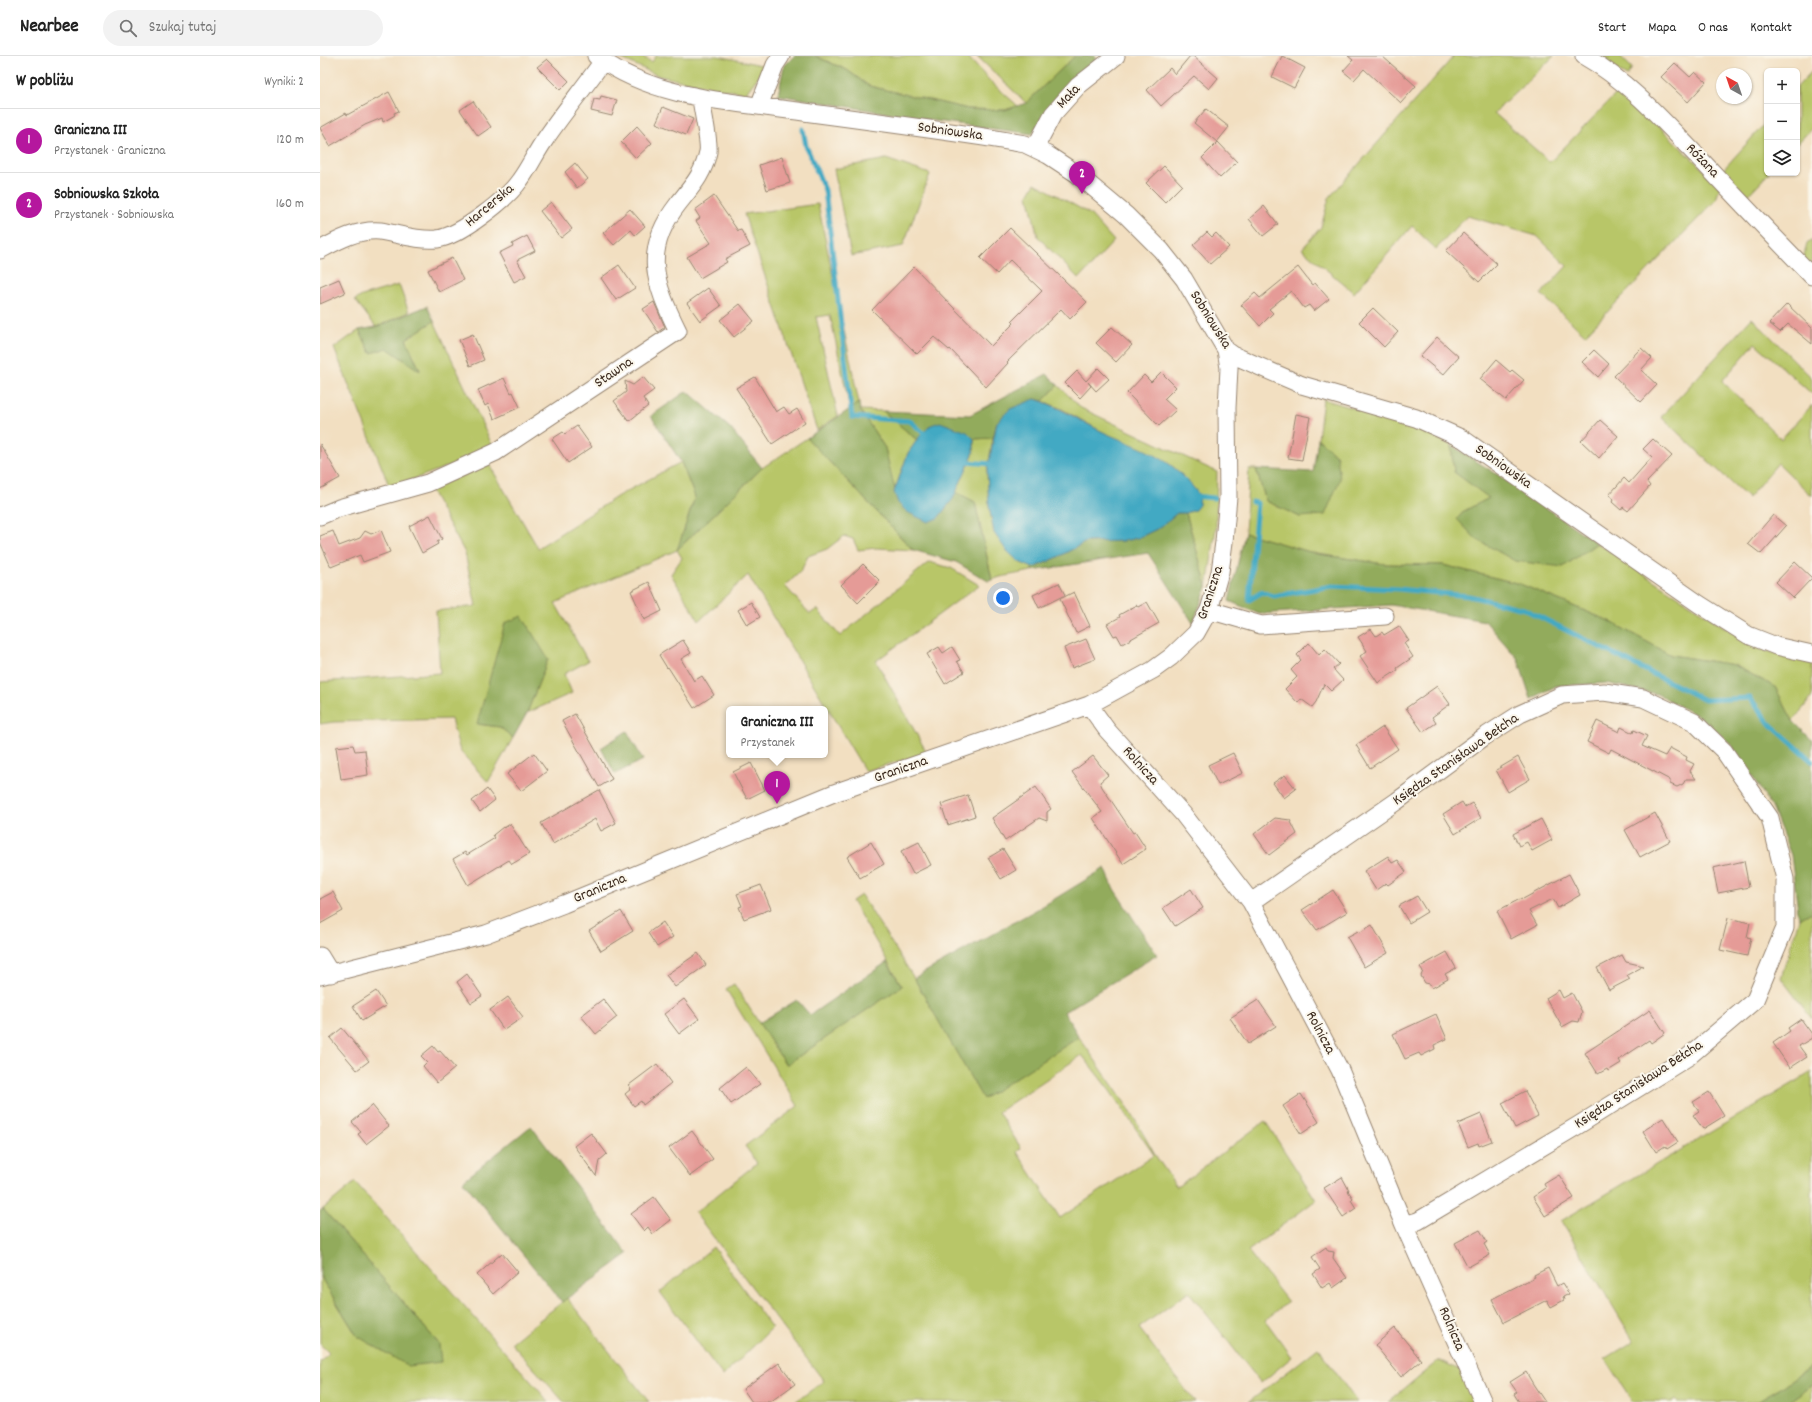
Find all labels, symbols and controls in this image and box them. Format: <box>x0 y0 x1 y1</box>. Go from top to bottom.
search box <box>103 10 383 46</box>
text: Nearbee <box>20 14 79 41</box>
icon: search <box>117 17 139 39</box>
text: Szukaj tutaj <box>149 17 217 39</box>
text: Start <box>1598 18 1626 38</box>
text: Mapa <box>1648 18 1676 38</box>
text: O nas <box>1698 18 1728 38</box>
text: Kontakt <box>1750 18 1792 38</box>
north arrow <box>1716 68 1752 104</box>
map controls <box>1764 68 1800 176</box>
button: + <box>1764 68 1800 104</box>
text: W pobliżu <box>16 70 73 94</box>
text: Wyniki: 2 <box>264 73 304 92</box>
street label: Mała <box>1052 79 1087 114</box>
button: − <box>1764 104 1800 140</box>
street label: Sobniowska <box>916 117 985 148</box>
text: Graniczna III <box>54 120 127 142</box>
text: 1 <box>28 131 30 150</box>
text: 120 m <box>276 131 304 150</box>
street label: Różana <box>1680 139 1725 184</box>
button: layers <box>1764 140 1800 176</box>
text: Przystanek · Graniczna <box>54 142 165 161</box>
pin: 2 <box>1069 161 1095 194</box>
street label: Harcerska <box>461 178 520 233</box>
text: Sobniowska Szkoła <box>54 184 159 206</box>
text: 2 <box>26 195 32 214</box>
text: 160 m <box>276 195 304 214</box>
text: Przystanek · Sobniowska <box>54 206 174 225</box>
street label: Sobniowska <box>1183 286 1237 354</box>
street label: Stawna <box>590 351 639 394</box>
street label: Sobniowska <box>1470 439 1537 495</box>
street label: Graniczna <box>1192 562 1230 623</box>
your location <box>993 588 1013 608</box>
popup <box>726 706 828 758</box>
street label: Księdza Stanisława Bełcha <box>1389 708 1524 812</box>
text: Graniczna III <box>741 712 813 734</box>
text: Przystanek <box>741 734 795 753</box>
street label: Rolnicza <box>1116 742 1164 791</box>
street label: Graniczna <box>871 750 932 789</box>
pin: 1 <box>764 771 790 804</box>
street label: Graniczna <box>570 868 631 910</box>
street label: Rolnicza <box>1299 1008 1341 1059</box>
street label: Księdza Stanisława Bełcha <box>1570 1035 1708 1135</box>
street label: Rolnicza <box>1432 1304 1470 1355</box>

